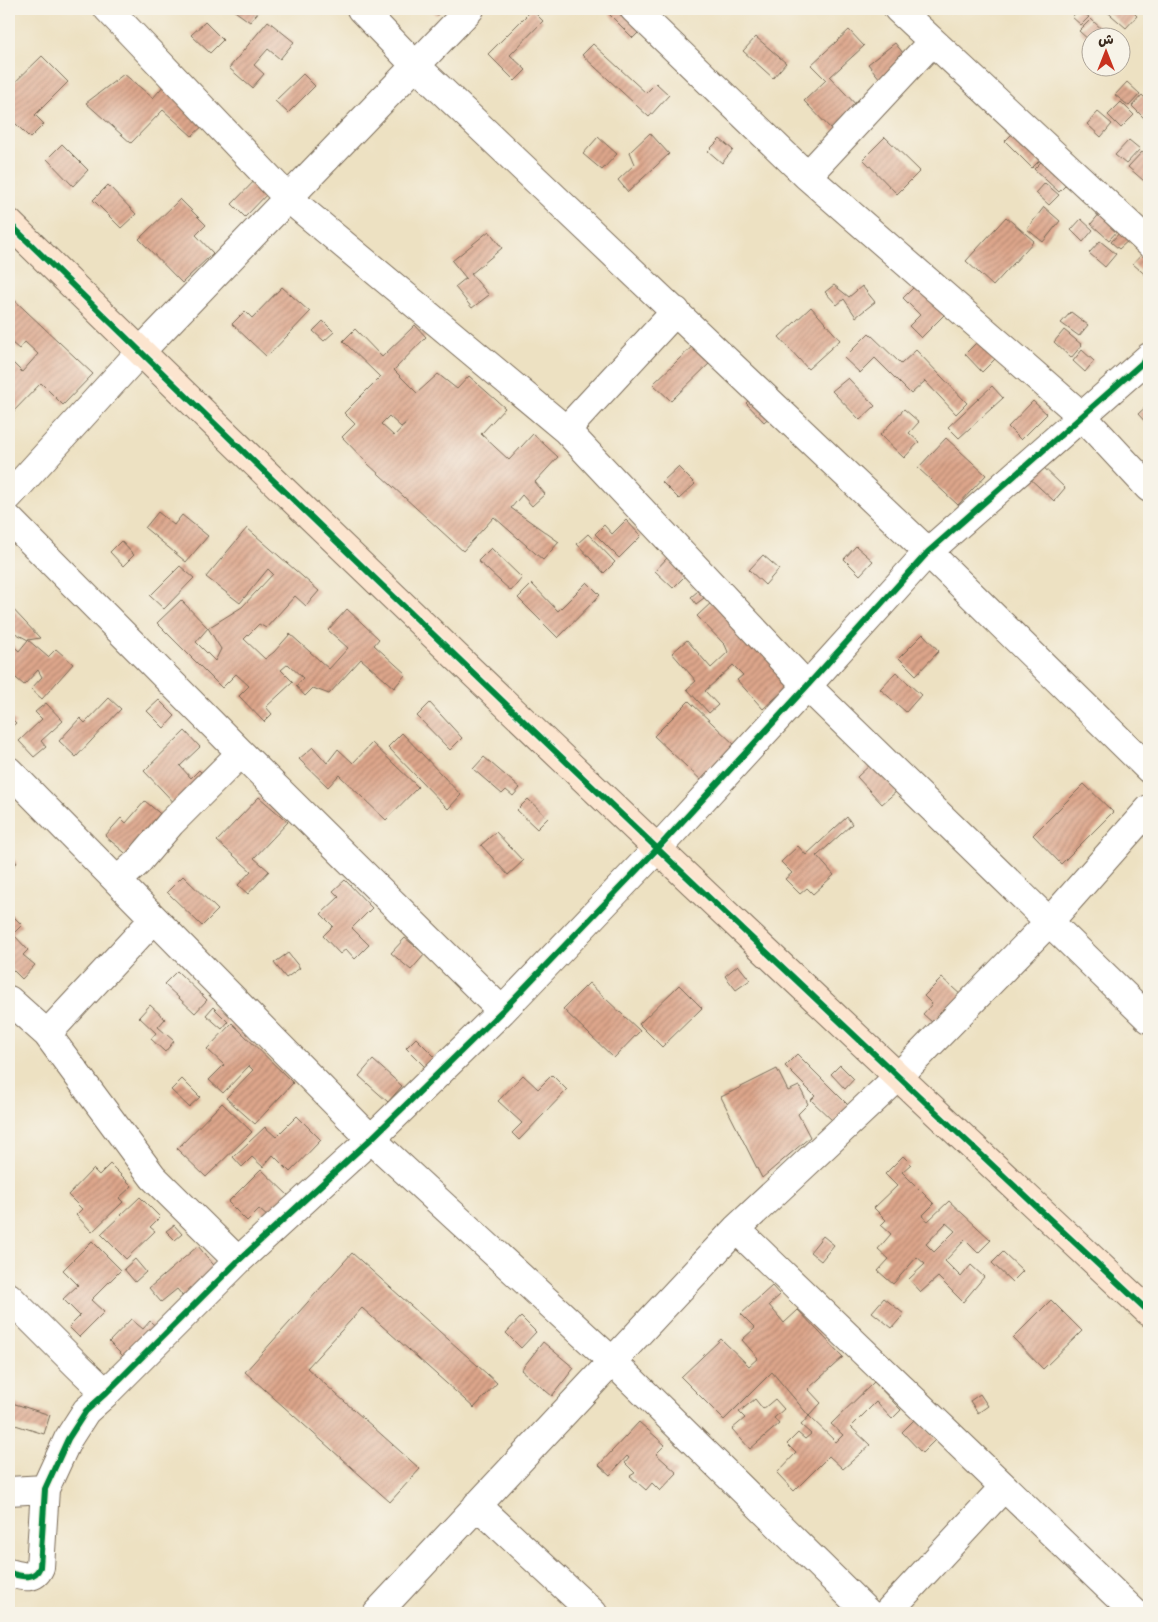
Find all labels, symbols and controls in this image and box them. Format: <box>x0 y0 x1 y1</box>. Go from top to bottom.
north arrow <box>1080 28 1130 78</box>
text: ش <box>1098 31 1114 48</box>

